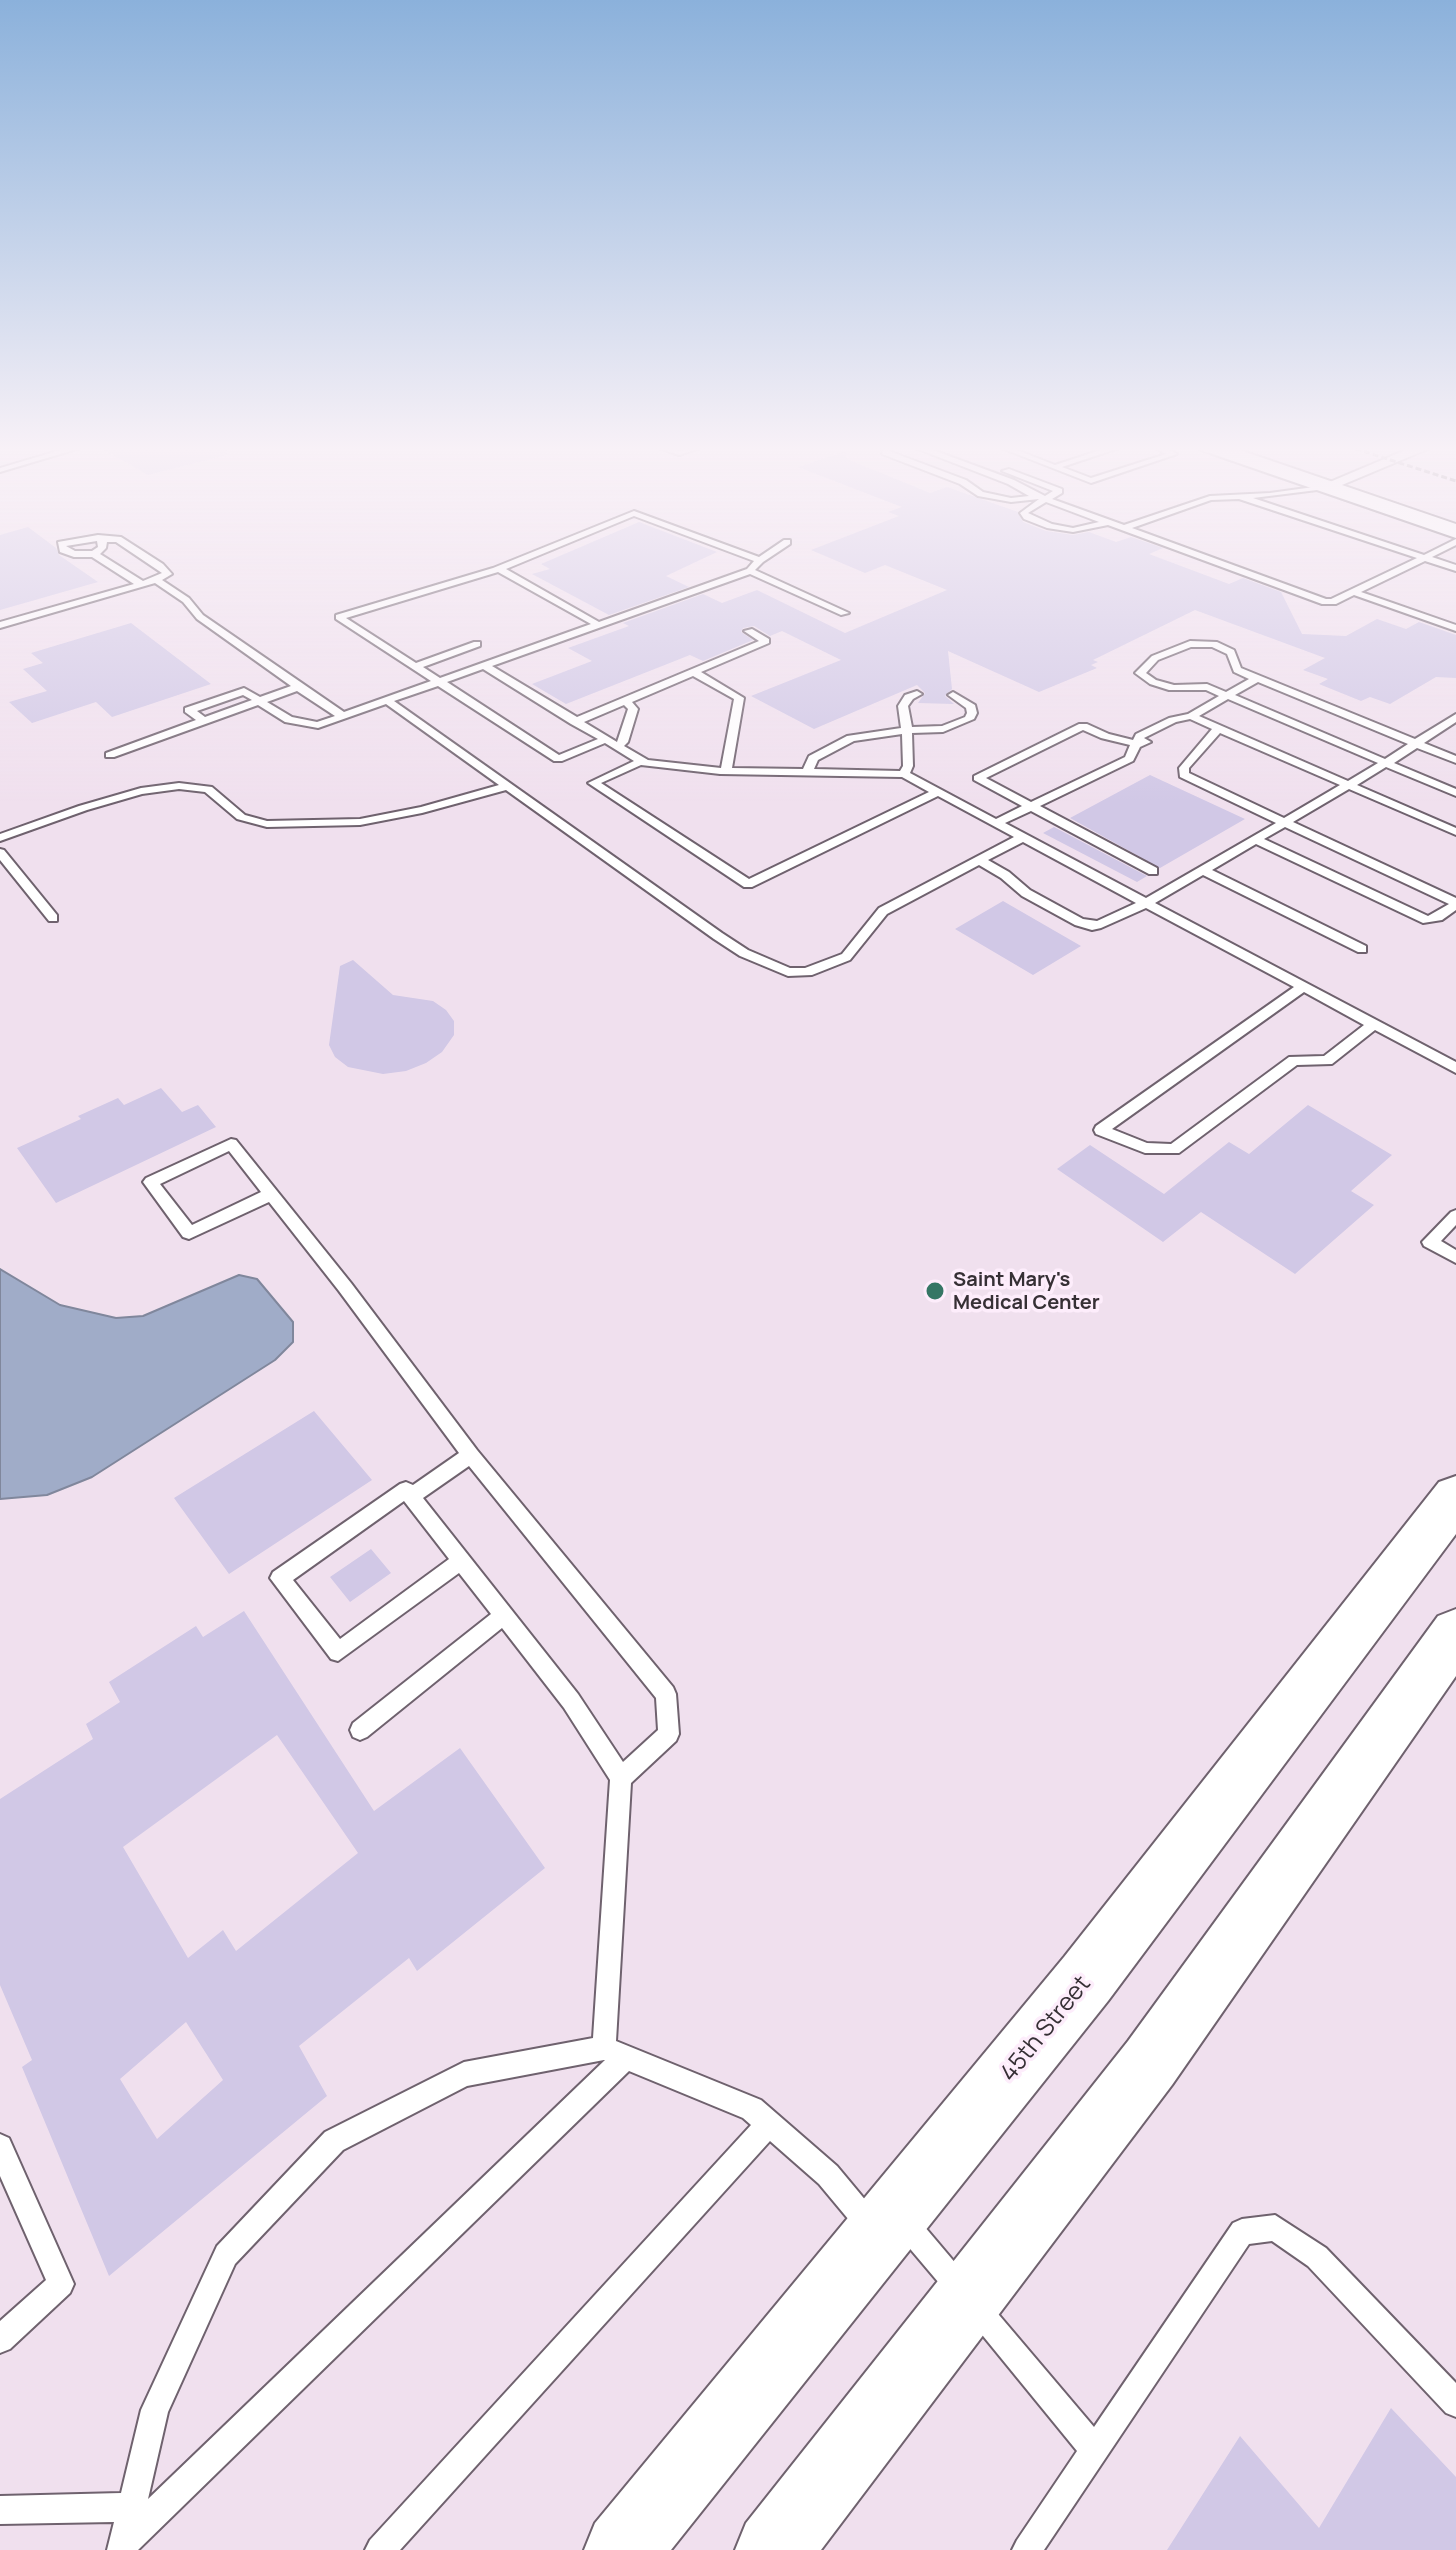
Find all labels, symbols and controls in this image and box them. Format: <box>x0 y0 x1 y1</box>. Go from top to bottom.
place label: Saint Mary's Medical Center <box>953 1268 1100 1315</box>
marker: Saint Mary's Medical Center <box>924 1280 946 1302</box>
street label: 45th Street <box>995 1971 1097 2087</box>

